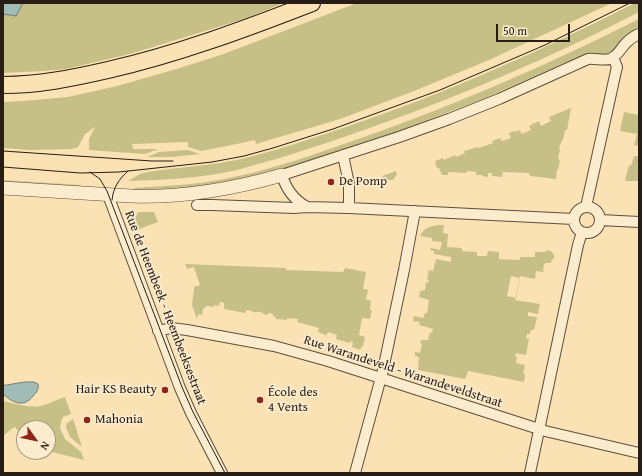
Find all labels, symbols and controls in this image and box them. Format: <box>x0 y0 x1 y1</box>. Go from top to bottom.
scale bar <box>498 16 572 42</box>
text: 50 m <box>503 22 527 39</box>
place label: De Pomp <box>339 174 387 190</box>
marker: De Pomp <box>326 177 336 187</box>
street label: Rue de Heembeek - Heembeeksestraat <box>121 209 209 407</box>
street label: Rue Warandeveld - Warandeveldstraat <box>302 332 504 412</box>
place label: Hair KS Beauty <box>76 382 157 398</box>
marker: Hair KS Beauty <box>160 385 170 395</box>
place label: École des 4 Vents <box>268 385 318 416</box>
marker: École des 4 Vents <box>255 395 265 405</box>
place label: Mahonia <box>95 412 143 428</box>
marker: Mahonia <box>82 415 92 425</box>
north arrow <box>16 420 56 460</box>
text: N <box>37 439 54 453</box>

